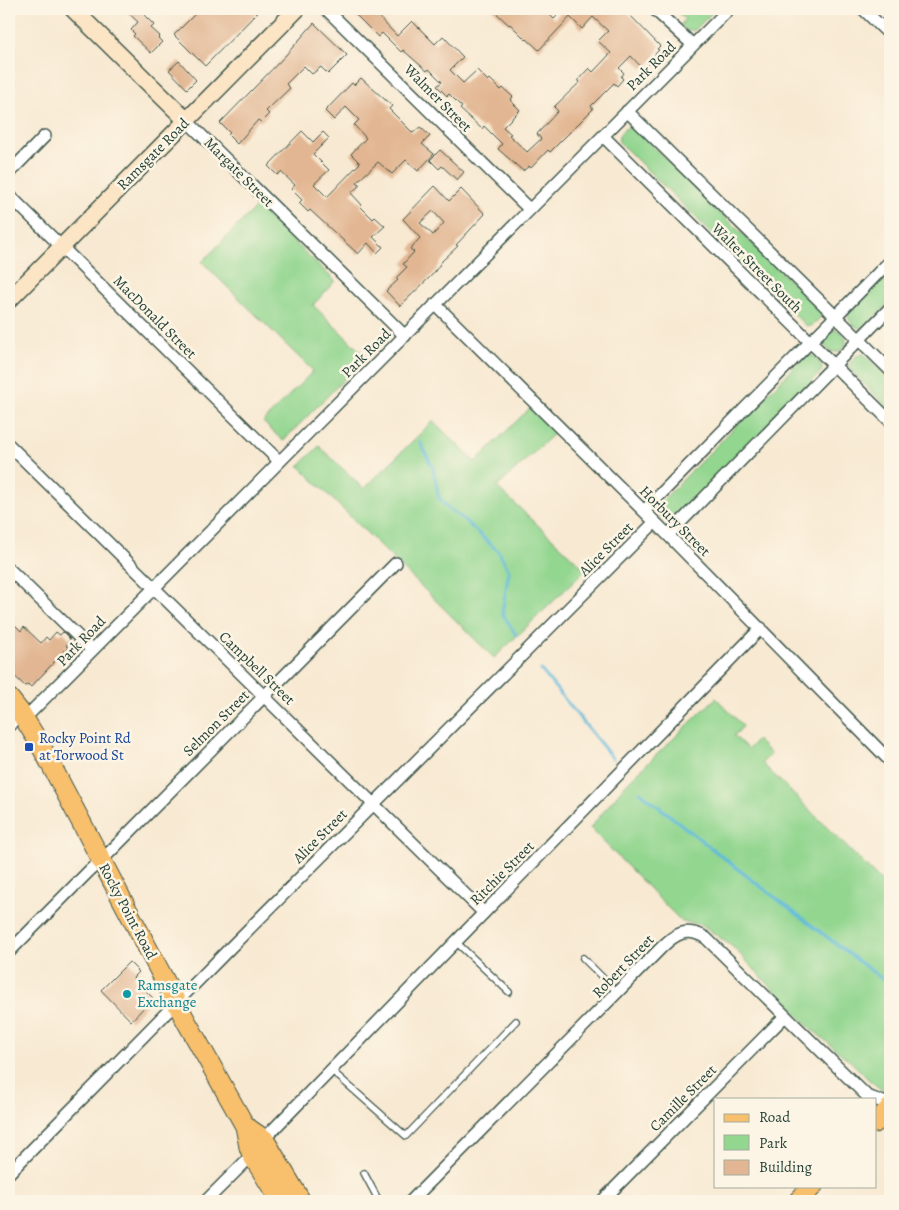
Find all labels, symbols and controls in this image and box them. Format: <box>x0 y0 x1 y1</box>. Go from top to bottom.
street label: Park Road <box>622 36 681 95</box>
street label: Walmer Street <box>399 59 476 136</box>
street label: Ramsgate Road <box>113 113 194 194</box>
street label: Margate Street <box>200 133 278 211</box>
street label: Walter Street South <box>707 218 806 317</box>
street label: MacDonald Street <box>109 271 201 363</box>
street label: Park Road <box>337 323 396 382</box>
street label: Horbury Street <box>635 481 715 561</box>
street label: Alice Street <box>574 517 638 581</box>
street label: Park Road <box>52 611 111 670</box>
street label: Campbell Street <box>215 627 299 709</box>
street label: Selmon Street <box>179 685 254 760</box>
place label: Rocky Point Rd at Torwood St <box>39 728 132 765</box>
marker: Rocky Point Rd at Torwood St <box>23 741 35 753</box>
street label: Alice Street <box>288 804 352 868</box>
street label: Ritchie Street <box>465 836 539 910</box>
street label: Rocky Point Road <box>94 859 162 963</box>
street label: Robert Street <box>588 930 658 1002</box>
place label: Ramsgate Exchange <box>137 975 198 1012</box>
marker: Ramsgate Exchange <box>121 988 133 1000</box>
street label: Camille Street <box>645 1060 721 1136</box>
legend <box>714 1098 876 1188</box>
text: Road <box>759 1107 791 1127</box>
text: Park <box>759 1133 788 1153</box>
text: Building <box>759 1157 812 1177</box>

